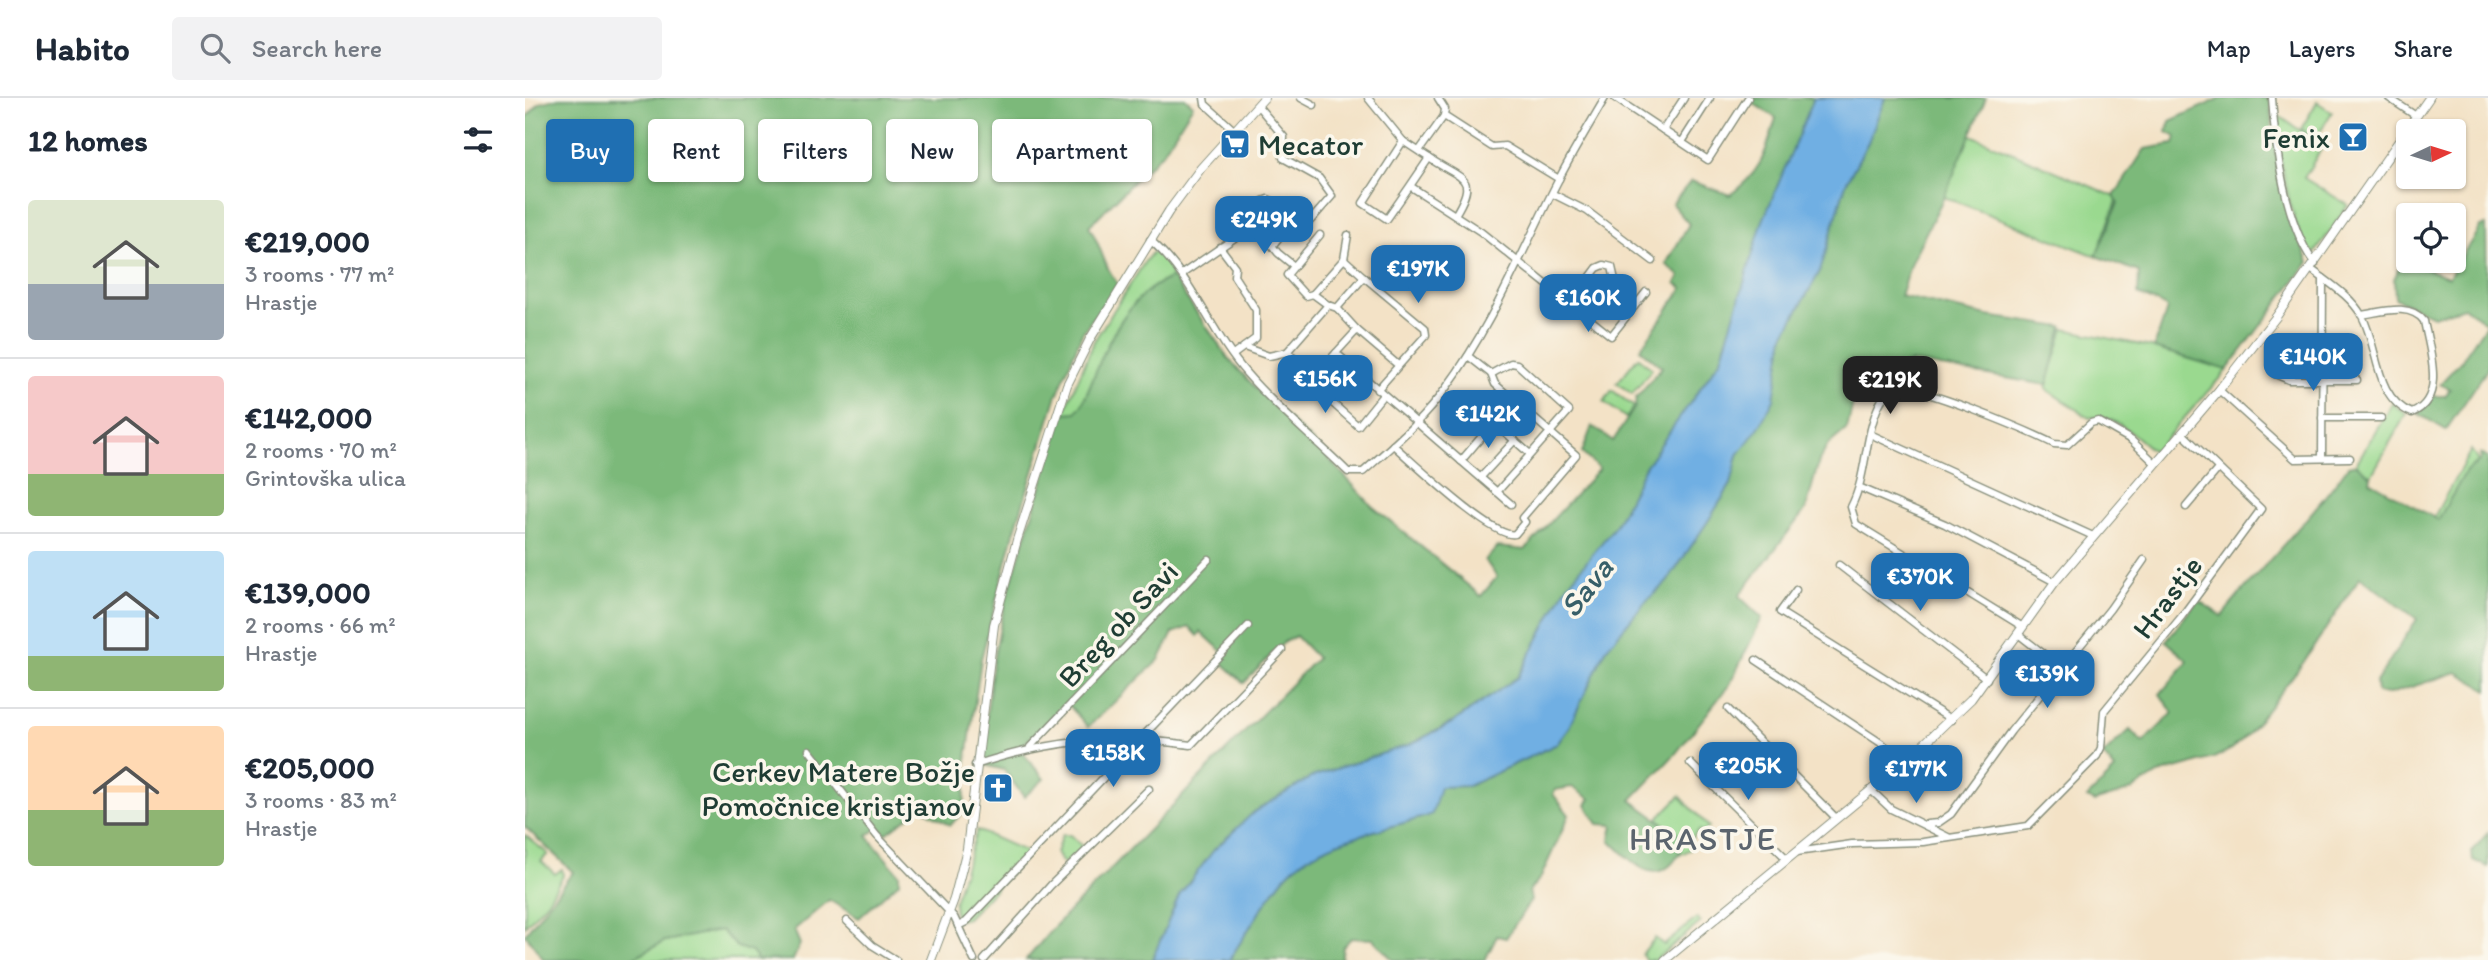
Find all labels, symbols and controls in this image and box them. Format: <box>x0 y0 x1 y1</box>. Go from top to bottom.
search box <box>172 17 662 80</box>
text: Habito <box>35 29 130 68</box>
icon: search <box>196 29 234 67</box>
text: Search here <box>252 32 382 64</box>
text: Map <box>2207 34 2251 63</box>
text: Layers <box>2289 34 2356 63</box>
text: Share <box>2394 34 2453 63</box>
chip: Buy <box>546 119 634 182</box>
chip: Rent <box>648 119 744 182</box>
chip: Filters <box>758 119 872 182</box>
chip: New <box>886 119 978 182</box>
chip: Apartment <box>992 119 1152 182</box>
place label: Fenix <box>2262 119 2330 156</box>
north arrow <box>2396 119 2466 189</box>
map controls <box>2396 119 2466 273</box>
bar icon: Fenix <box>2336 120 2370 154</box>
icon: filters <box>459 121 497 159</box>
text: 12 homes <box>28 122 148 159</box>
place label: Mecator <box>1258 126 1363 163</box>
supermarket icon: Mecator <box>1218 127 1252 161</box>
pin: €249K <box>1215 197 1313 256</box>
button: locate <box>2396 203 2466 273</box>
text: €249K <box>1231 205 1297 233</box>
text: €219,000 <box>245 223 370 260</box>
icon: home <box>84 228 168 312</box>
pin: €197K <box>1369 246 1467 305</box>
text: €197K <box>1387 254 1449 282</box>
text: 3 rooms · 77 m² <box>245 260 395 288</box>
pin: €160K <box>1539 274 1637 334</box>
text: €160K <box>1556 283 1620 311</box>
text: Hrastje <box>245 288 318 316</box>
pin: €140K <box>2264 334 2362 393</box>
text: €140K <box>2280 342 2346 370</box>
pin: €156K <box>1276 356 1374 415</box>
pin: €219K <box>1841 356 1939 416</box>
text: €156K <box>1294 364 1356 392</box>
text: €219K <box>1859 365 1921 393</box>
pin: €142K <box>1439 390 1537 450</box>
text: €142,000 <box>245 399 372 436</box>
text: €142K <box>1456 399 1520 427</box>
icon: home <box>84 404 168 488</box>
text: 2 rooms · 70 m² <box>245 436 397 464</box>
text: Grintovška ulica <box>245 464 406 492</box>
street label: Hrastje <box>2124 548 2210 646</box>
water label: Sava <box>1551 549 1622 624</box>
street label: Breg ob Savi <box>1050 553 1186 695</box>
pin: €370K <box>1871 554 1969 613</box>
text: €370K <box>1887 562 1953 590</box>
text: €139,000 <box>245 574 371 611</box>
icon: home <box>84 579 168 663</box>
text: 2 rooms · 66 m² <box>245 611 396 639</box>
text: Hrastje <box>245 639 318 667</box>
pin: €139K <box>1998 650 2096 710</box>
text: €139K <box>2015 659 2079 687</box>
pin: €158K <box>1064 730 1162 789</box>
text: €158K <box>1081 738 1145 766</box>
pin: €205K <box>1699 742 1797 802</box>
pin: €177K <box>1867 746 1965 805</box>
text: €205,000 <box>245 749 375 786</box>
text: €205K <box>1715 751 1781 779</box>
place label: Cerkev Matere Božje Pomočnice kristjanov <box>702 753 975 824</box>
icon: home <box>84 754 168 838</box>
text: €177K <box>1885 754 1947 782</box>
church icon: Cerkev Matere Božje Pomočnice kristjanov <box>981 771 1015 805</box>
text: 3 rooms · 83 m² <box>245 786 397 814</box>
text: Hrastje <box>245 814 318 842</box>
district label: HRASTJE <box>1629 819 1777 858</box>

